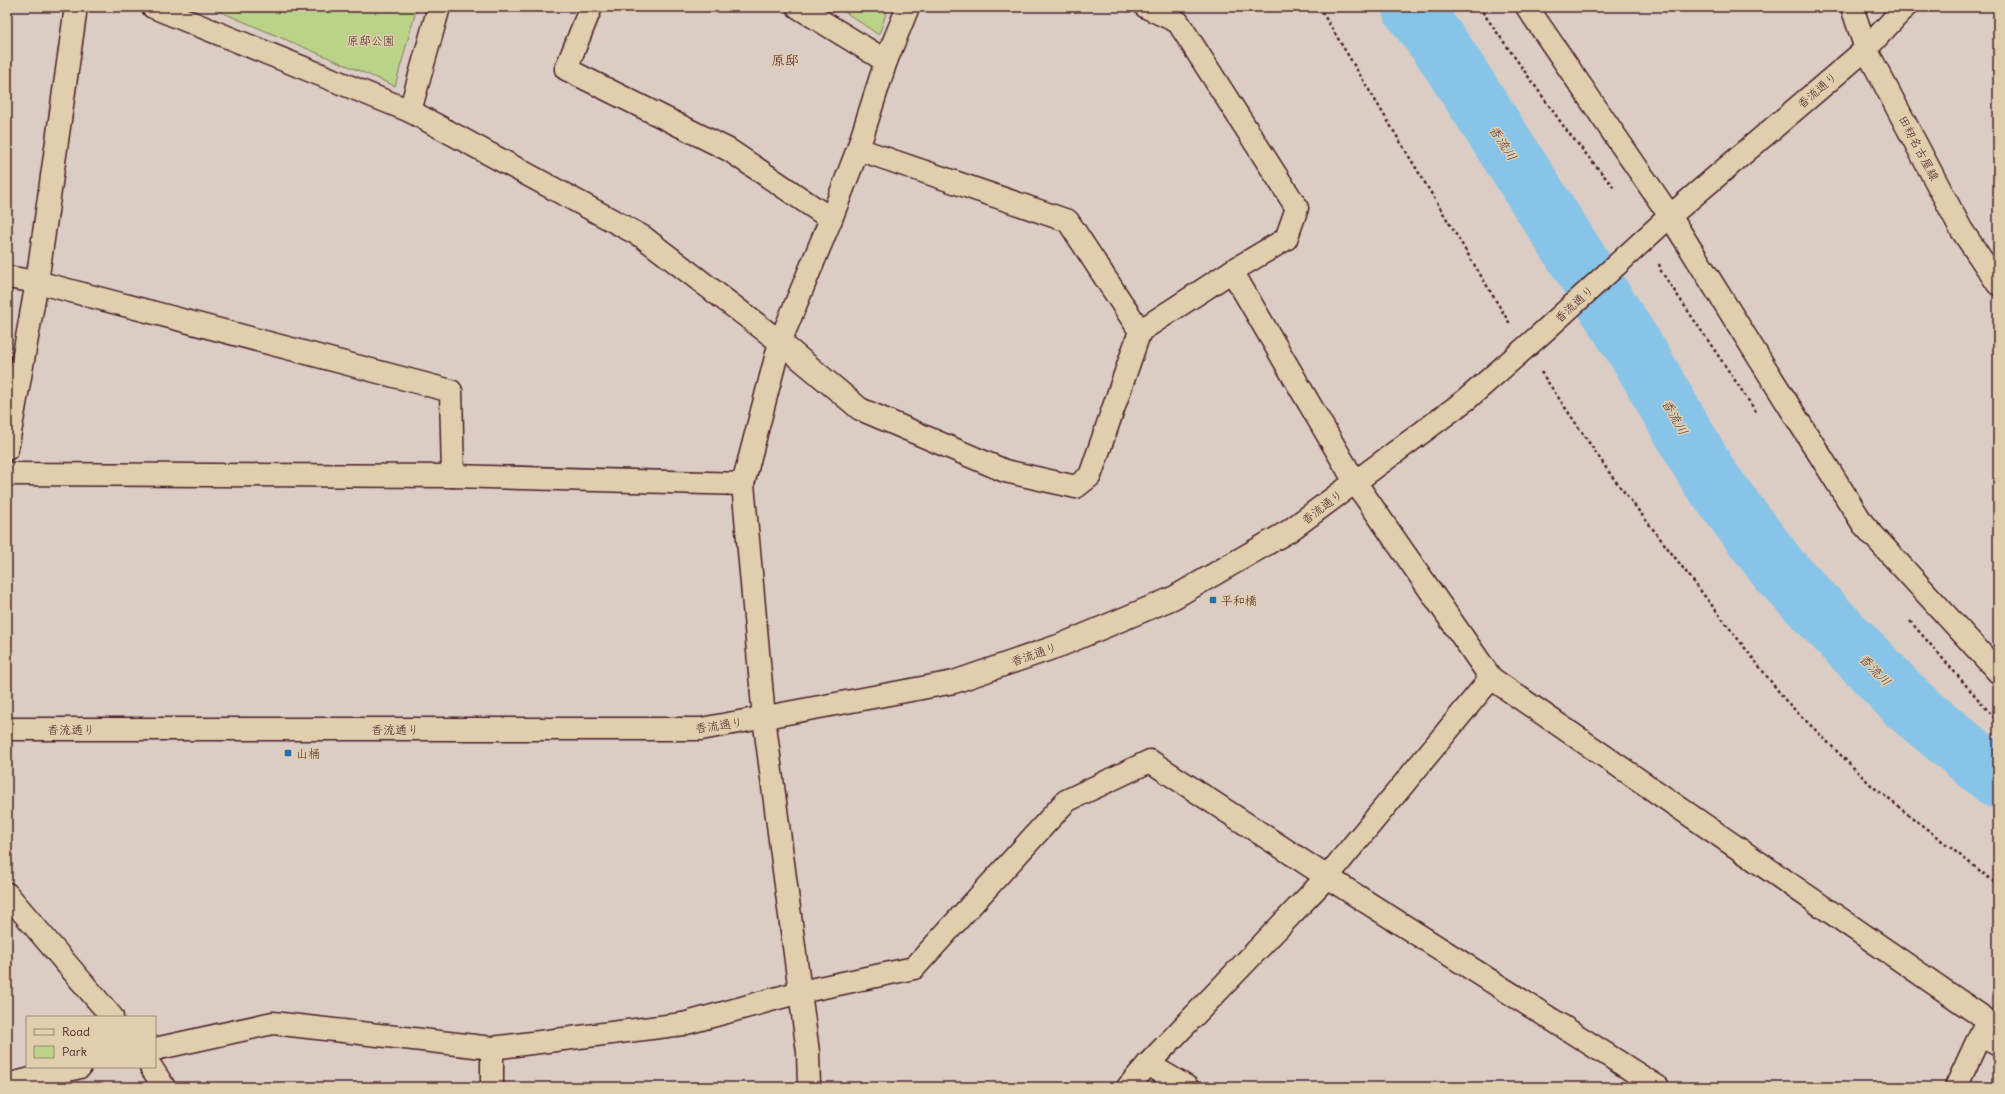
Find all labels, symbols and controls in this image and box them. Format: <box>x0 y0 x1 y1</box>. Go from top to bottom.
park label: 原邸公園 <box>347 33 395 48</box>
district label: 原邸 <box>771 51 799 69</box>
street label: 香流通り <box>1794 69 1840 111</box>
street label: 田籾名古屋線 <box>1895 113 1943 183</box>
water label: 香流川 <box>1485 122 1521 164</box>
street label: 香流通り <box>1551 282 1597 326</box>
water label: 香流川 <box>1658 396 1692 438</box>
street label: 香流通り <box>1298 487 1346 527</box>
place label: 平和橋 <box>1221 593 1257 608</box>
marker: 平和橋 <box>1208 595 1218 605</box>
street label: 香流通り <box>1009 639 1059 669</box>
water label: 香流川 <box>1855 650 1895 690</box>
street label: 香流通り <box>694 714 744 736</box>
street label: 香流通り <box>47 722 95 737</box>
street label: 香流通り <box>371 722 419 737</box>
place label: 山桶 <box>296 746 320 761</box>
marker: 山桶 <box>283 748 293 758</box>
legend <box>26 1016 156 1068</box>
text: Road <box>62 1024 90 1039</box>
text: Park <box>62 1044 87 1059</box>

